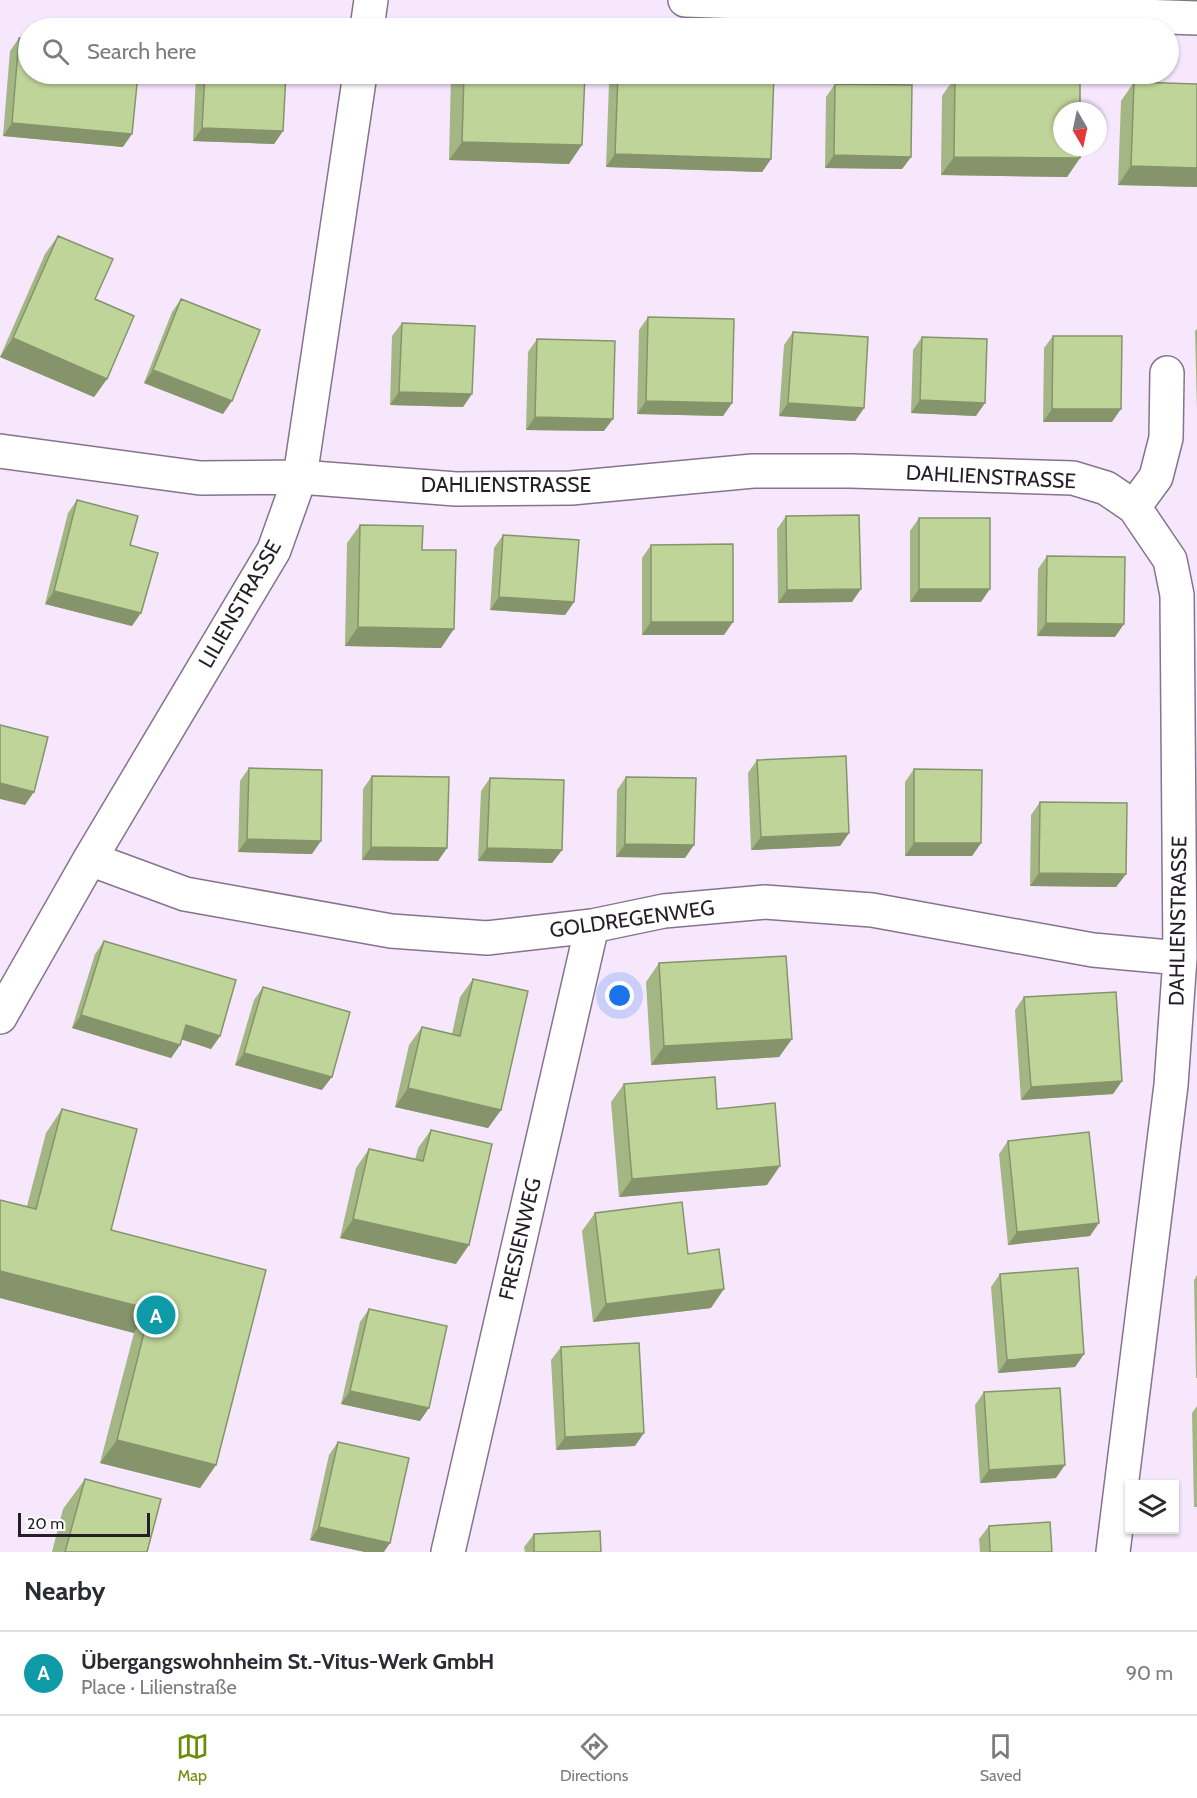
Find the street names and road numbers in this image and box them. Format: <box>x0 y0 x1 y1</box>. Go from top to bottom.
street label: DAHLIENSTRASSE <box>905 460 1077 493</box>
street label: DAHLIENSTRASSE <box>421 472 591 497</box>
street label: LILIENSTRASSE <box>193 535 286 672</box>
street label: DAHLIENSTRASSE <box>1164 836 1191 1006</box>
street label: GOLDREGENWEG <box>548 895 716 942</box>
street label: FRESIENWEG <box>493 1175 546 1302</box>

